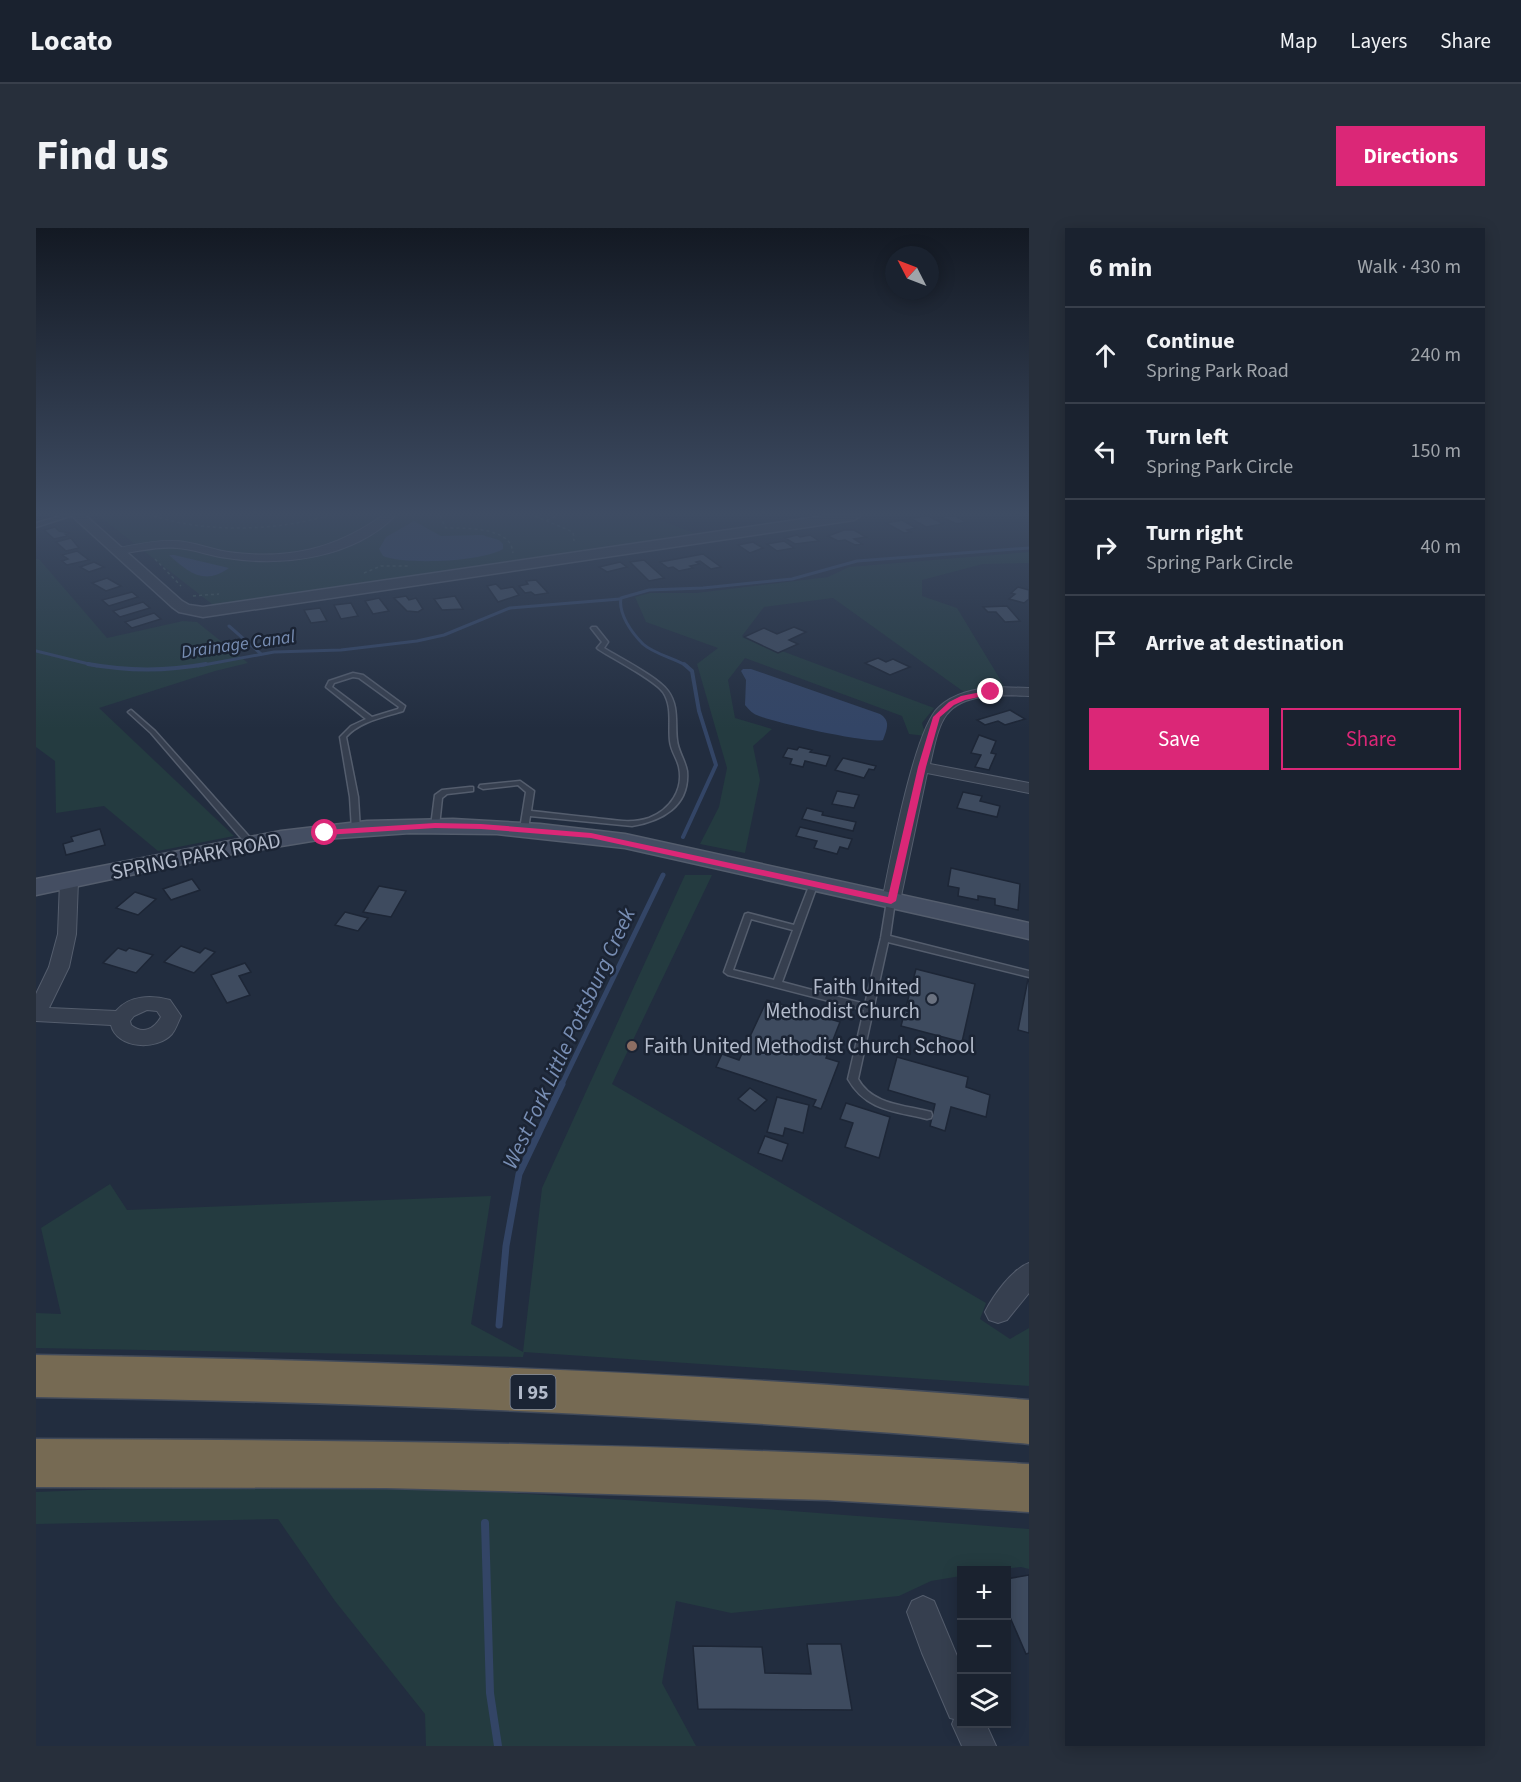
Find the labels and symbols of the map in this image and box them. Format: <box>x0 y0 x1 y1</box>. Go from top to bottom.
north arrow <box>885 246 939 300</box>
water label: Drainage Canal <box>180 624 297 665</box>
route end <box>977 678 1003 704</box>
route start <box>311 819 337 845</box>
street label: SPRING PARK ROAD <box>109 825 283 887</box>
water label: West Fork Little Pottsburg Creek <box>494 902 644 1174</box>
place label: Faith United Methodist Church <box>765 972 920 1026</box>
marker: Faith United Methodist Church <box>925 992 939 1006</box>
place label: Faith United Methodist Church School <box>644 1031 975 1061</box>
marker: Faith United Methodist Church School <box>625 1039 639 1053</box>
road number: I 95 <box>510 1375 556 1409</box>

